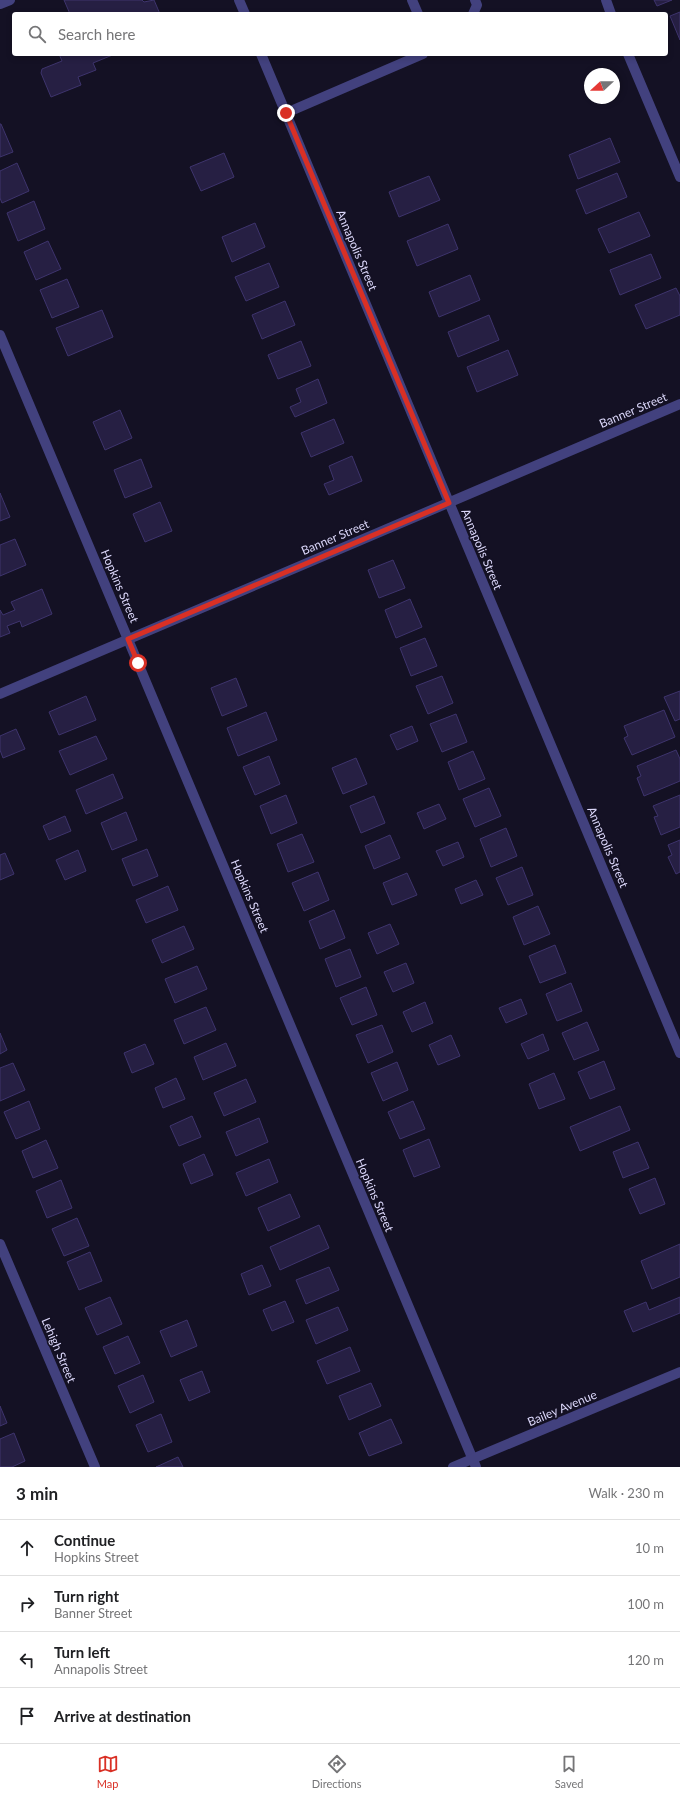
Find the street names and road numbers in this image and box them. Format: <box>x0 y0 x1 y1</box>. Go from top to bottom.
street label: Annapolis Street <box>333 207 381 293</box>
street label: Banner Street <box>597 389 670 431</box>
street label: Annapolis Street <box>458 506 506 592</box>
street label: Banner Street <box>299 516 372 558</box>
street label: Hopkins Street <box>98 547 142 625</box>
street label: Annapolis Street <box>584 804 632 890</box>
street label: Hopkins Street <box>228 857 272 935</box>
street label: Hopkins Street <box>353 1156 397 1234</box>
street label: Lehigh Street <box>39 1315 80 1385</box>
street label: Bailey Avenue <box>525 1387 599 1429</box>

